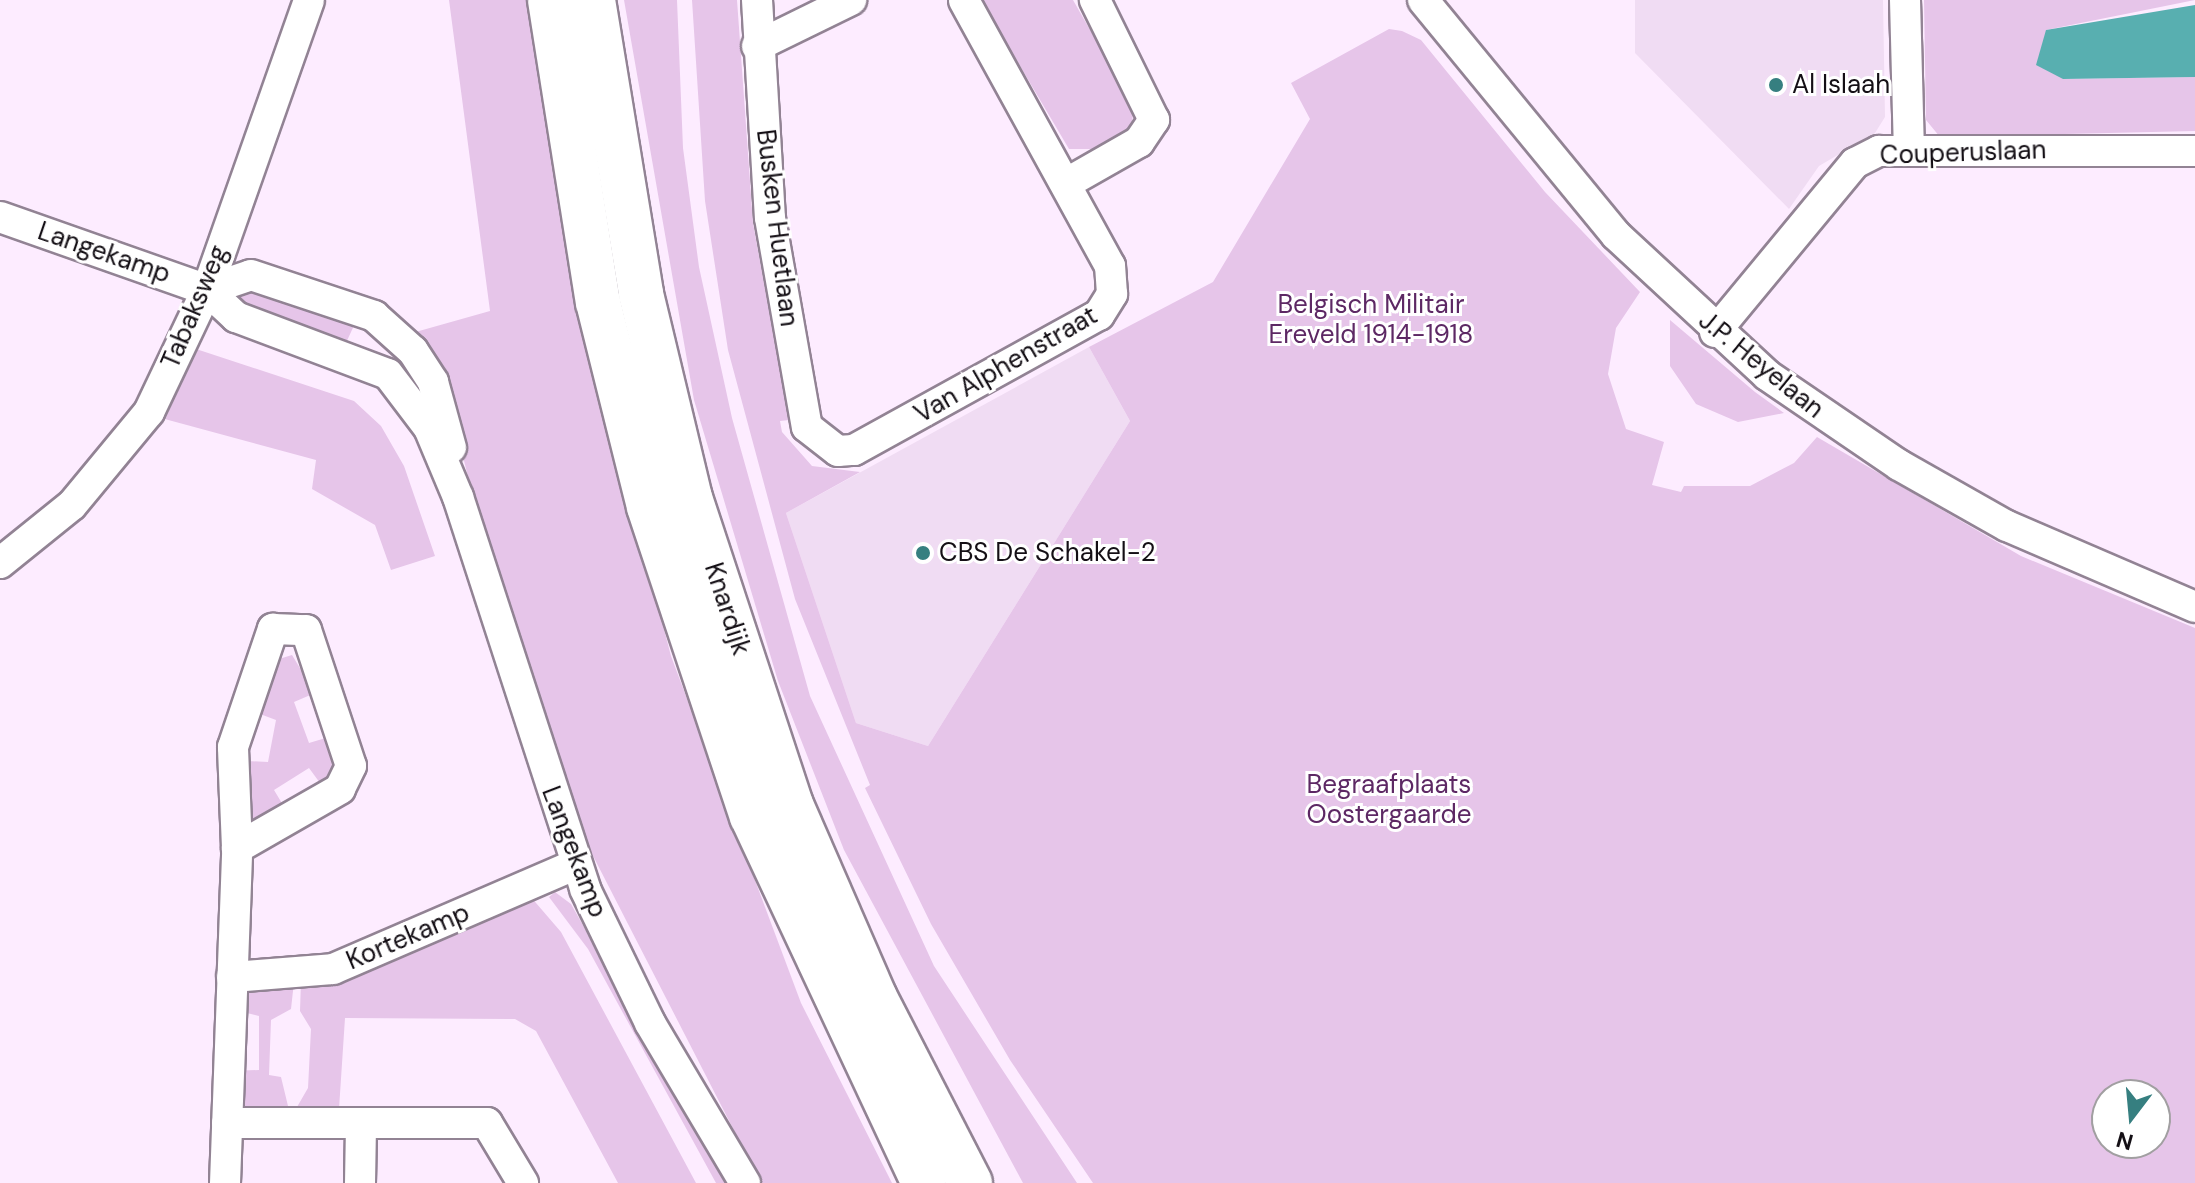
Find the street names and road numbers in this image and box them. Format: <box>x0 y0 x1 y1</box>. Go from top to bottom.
street label: Busken Huetlaan <box>749 128 805 328</box>
street label: Couperuslaan <box>1879 135 2047 171</box>
street label: Langekamp <box>34 216 174 290</box>
street label: Tabaksweg <box>155 241 235 373</box>
street label: Van Alphenstraat <box>909 300 1103 430</box>
street label: J.P. Heyelaan <box>1692 305 1830 425</box>
street label: Knardijk <box>697 559 757 659</box>
street label: Langekamp <box>535 782 613 922</box>
street label: Kortekamp <box>342 897 474 977</box>

